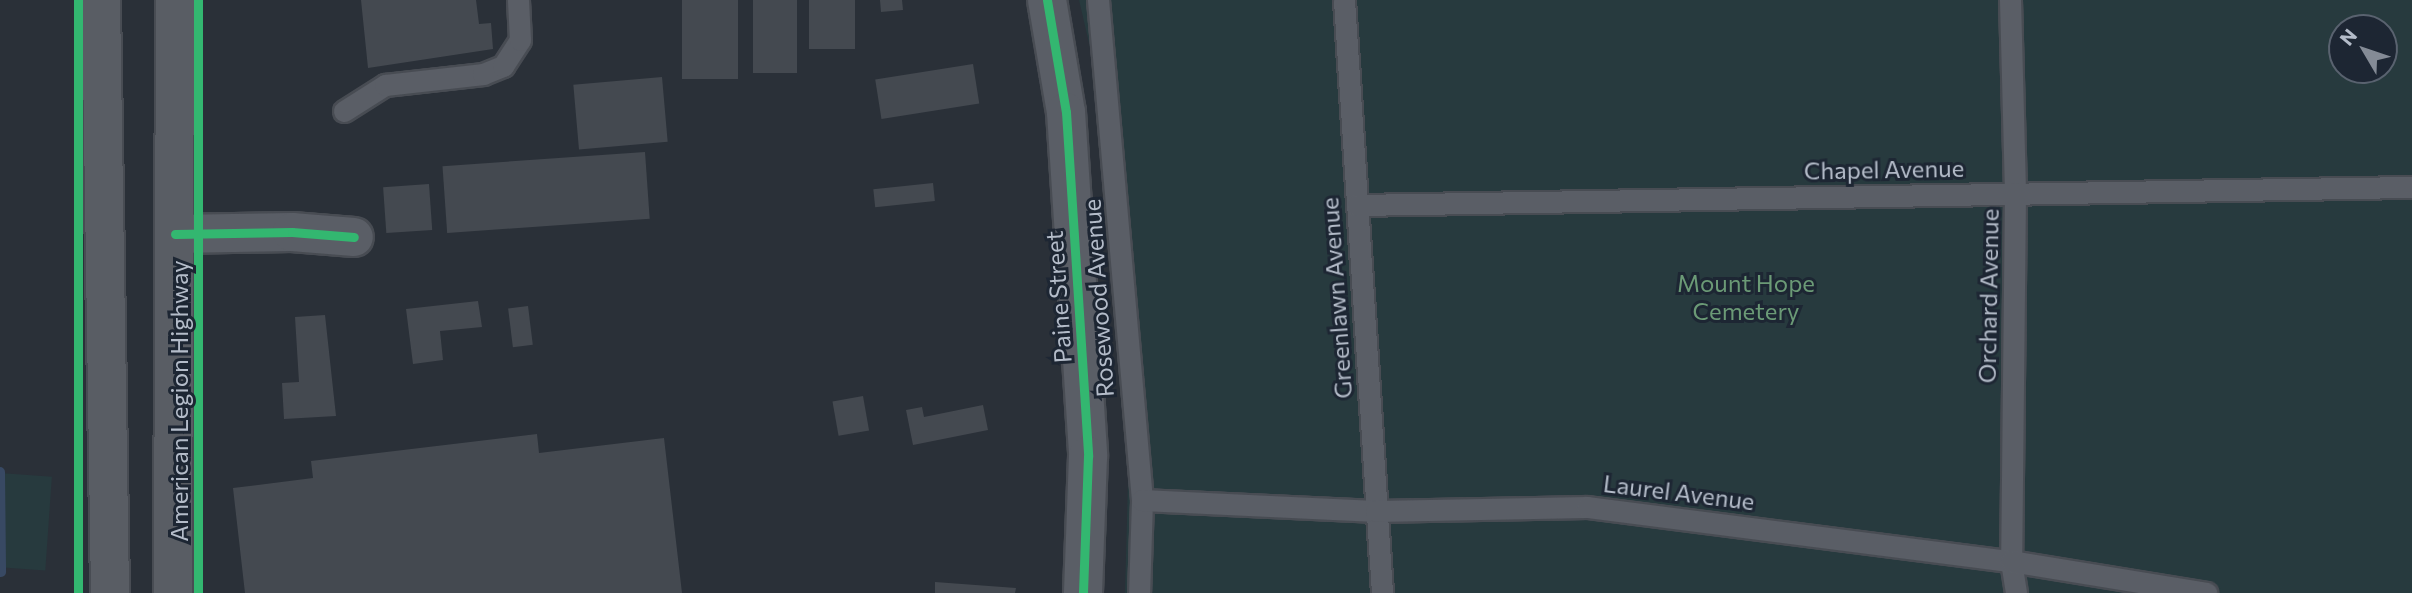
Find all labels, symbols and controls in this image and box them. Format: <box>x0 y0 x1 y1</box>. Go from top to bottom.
north arrow <box>2328 14 2398 84</box>
text: N <box>2334 24 2361 50</box>
street label: Chapel Avenue <box>1804 153 1964 185</box>
street label: Greenlawn Avenue <box>1315 196 1357 400</box>
street label: Rosewood Avenue <box>1077 198 1119 398</box>
street label: Orchard Avenue <box>1972 208 2004 384</box>
street label: Paine Street <box>1039 230 1077 364</box>
street label: American Legion Highway <box>165 260 193 542</box>
park label: Mount Hope Cemetery <box>1677 269 1815 325</box>
street label: Laurel Avenue <box>1602 468 1756 516</box>

